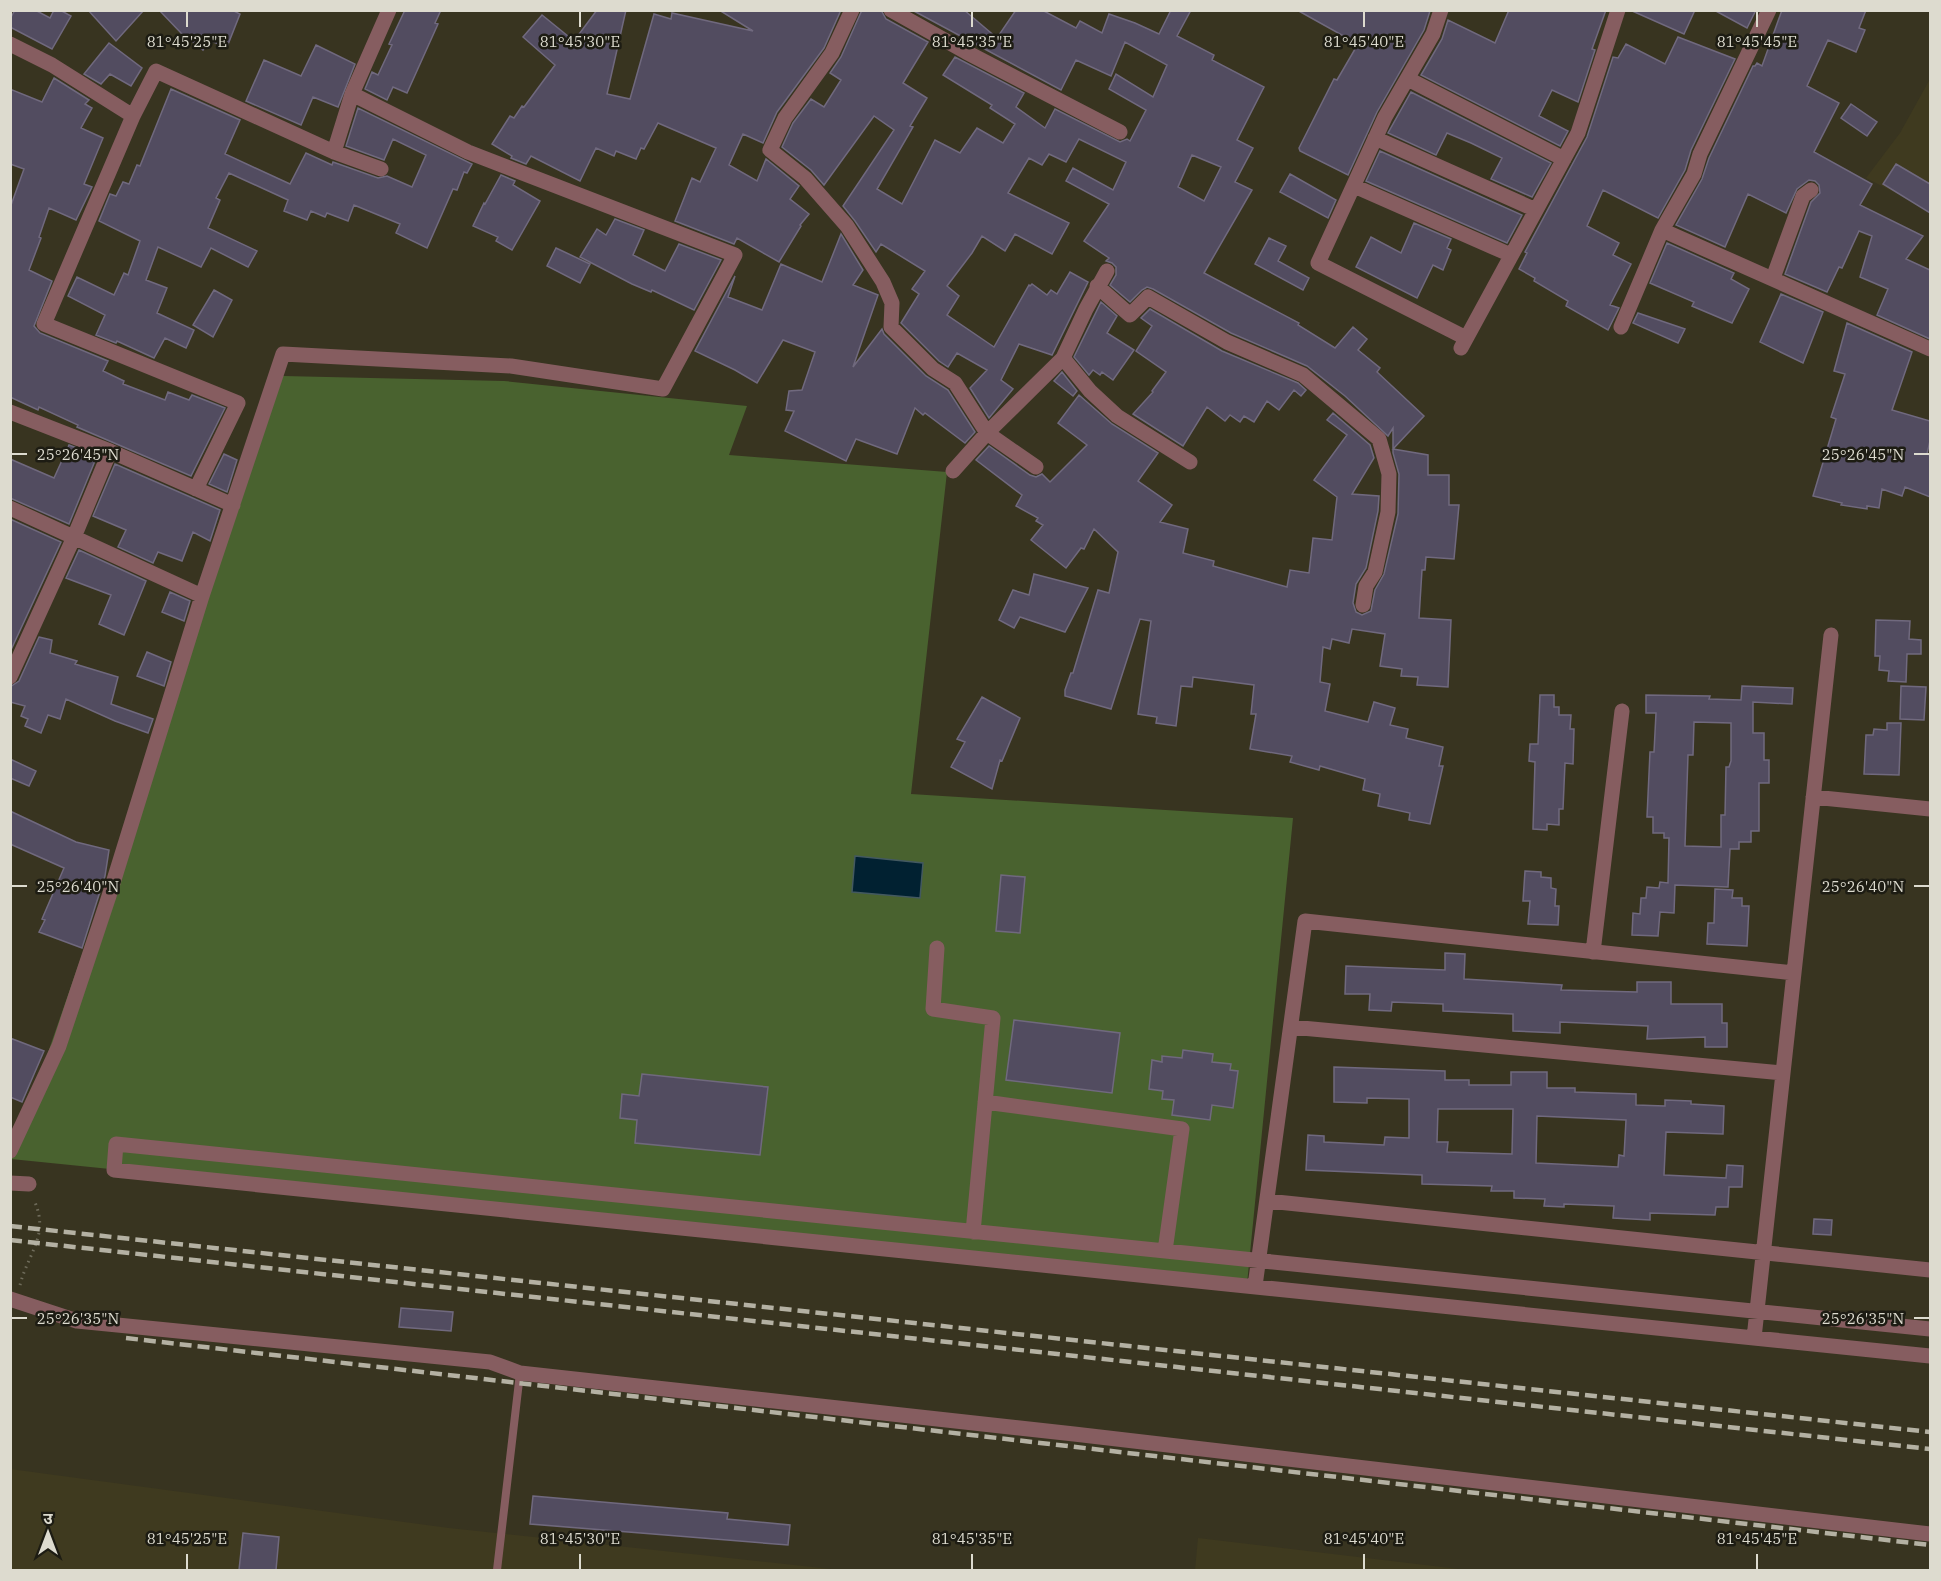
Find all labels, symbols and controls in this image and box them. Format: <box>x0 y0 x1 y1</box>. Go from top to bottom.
text: 81°45'25"E <box>147 32 227 51</box>
text: 81°45'30"E <box>540 32 620 51</box>
text: 81°45'35"E <box>932 32 1012 51</box>
text: 81°45'40"E <box>1324 32 1404 51</box>
text: 81°45'45"E <box>1717 32 1797 51</box>
text: 25°26'45"N <box>37 445 119 464</box>
text: 25°26'45"N <box>1822 445 1904 464</box>
text: 25°26'40"N <box>37 877 119 896</box>
text: 25°26'40"N <box>1822 877 1904 896</box>
text: 25°26'35"N <box>37 1309 119 1328</box>
text: 25°26'35"N <box>1822 1309 1904 1328</box>
north arrow <box>18 1503 78 1563</box>
text: उ <box>43 1508 53 1528</box>
text: 81°45'25"E <box>147 1529 227 1548</box>
text: 81°45'30"E <box>540 1529 620 1548</box>
text: 81°45'35"E <box>932 1529 1012 1548</box>
text: 81°45'40"E <box>1324 1529 1404 1548</box>
text: 81°45'45"E <box>1717 1529 1797 1548</box>

